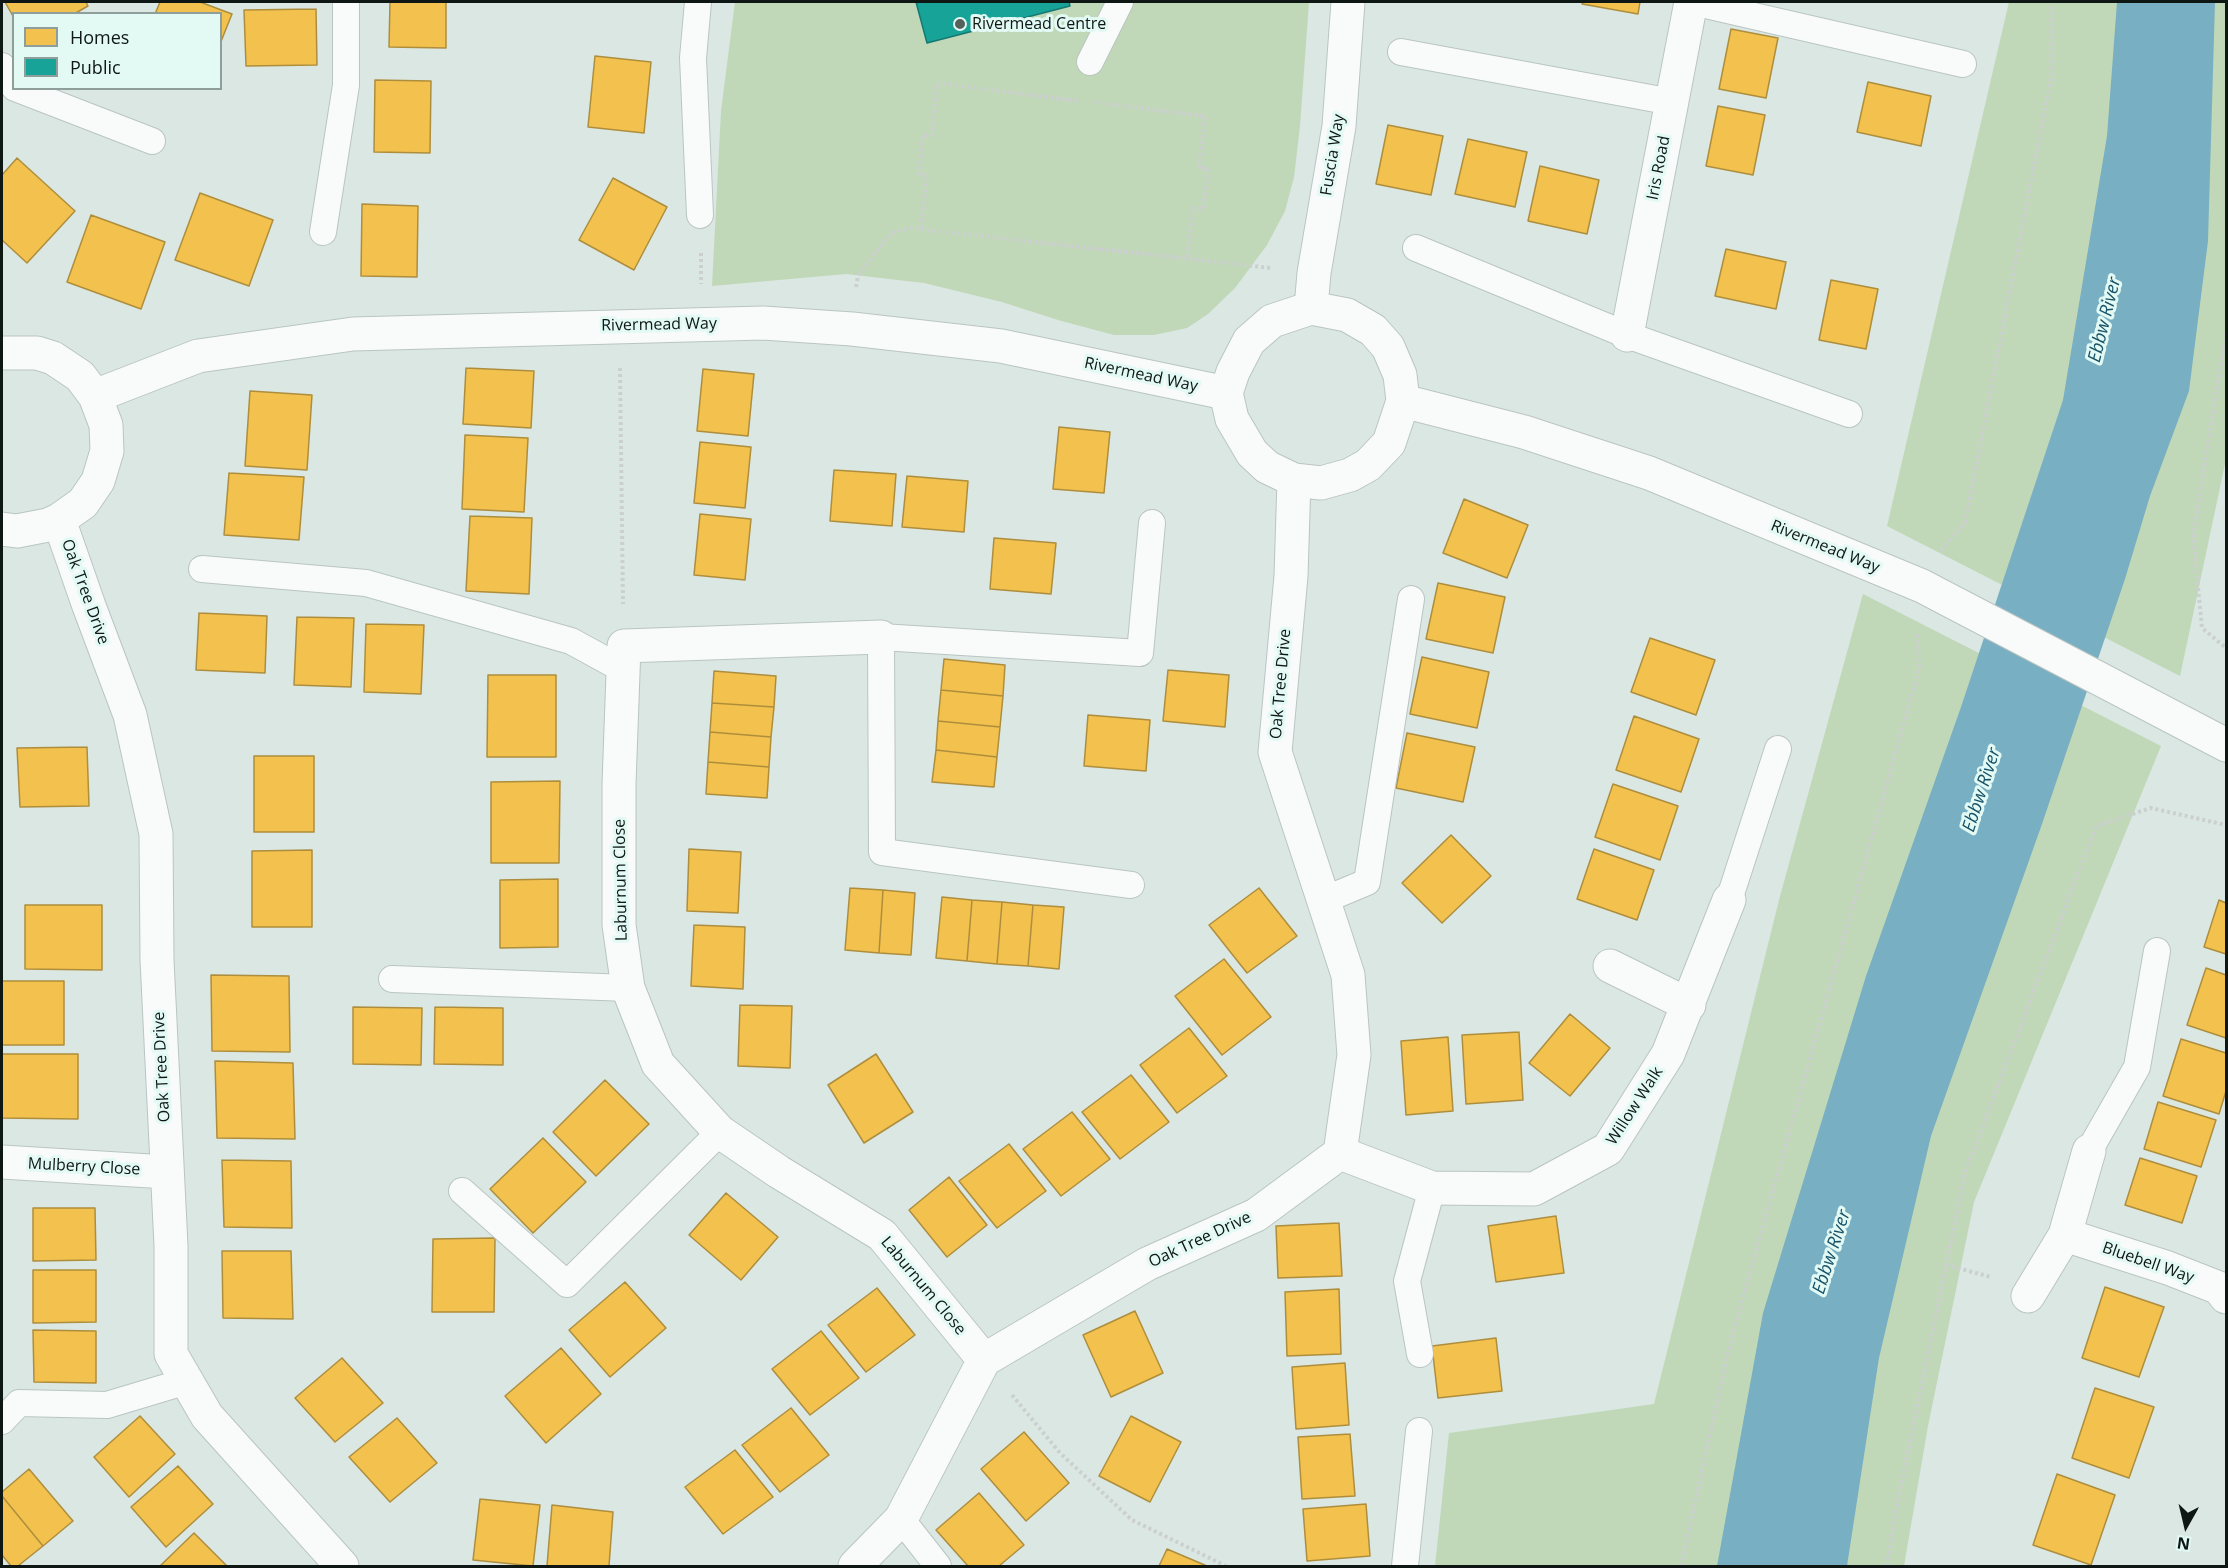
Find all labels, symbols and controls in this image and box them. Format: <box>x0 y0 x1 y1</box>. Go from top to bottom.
legend <box>12 12 222 90</box>
place label: Rivermead Centre <box>972 14 1106 34</box>
marker: Rivermead Centre <box>953 17 967 31</box>
text: Homes <box>70 25 129 49</box>
text: Public <box>70 55 121 79</box>
street label: Fuscia Way <box>1317 113 1349 197</box>
street label: Iris Road <box>1643 134 1675 202</box>
water label: Ebbw River <box>2084 275 2126 365</box>
street label: Rivermead Way <box>601 314 717 336</box>
street label: Rivermead Way <box>1082 354 1200 396</box>
street label: Rivermead Way <box>1768 516 1882 578</box>
street label: Oak Tree Drive <box>57 537 113 647</box>
street label: Oak Tree Drive <box>1267 628 1295 740</box>
water label: Ebbw River <box>1958 745 2006 835</box>
street label: Laburnum Close <box>610 819 632 941</box>
street label: Oak Tree Drive <box>150 1011 174 1123</box>
street label: Willow Walk <box>1603 1063 1667 1149</box>
street label: Mulberry Close <box>27 1154 141 1180</box>
water label: Ebbw River <box>1808 1207 1856 1297</box>
street label: Oak Tree Drive <box>1146 1208 1254 1272</box>
street label: Laburnum Close <box>876 1233 970 1339</box>
street label: Bluebell Way <box>2100 1238 2196 1288</box>
north arrow <box>2156 1496 2216 1556</box>
text: N <box>2176 1532 2191 1556</box>

